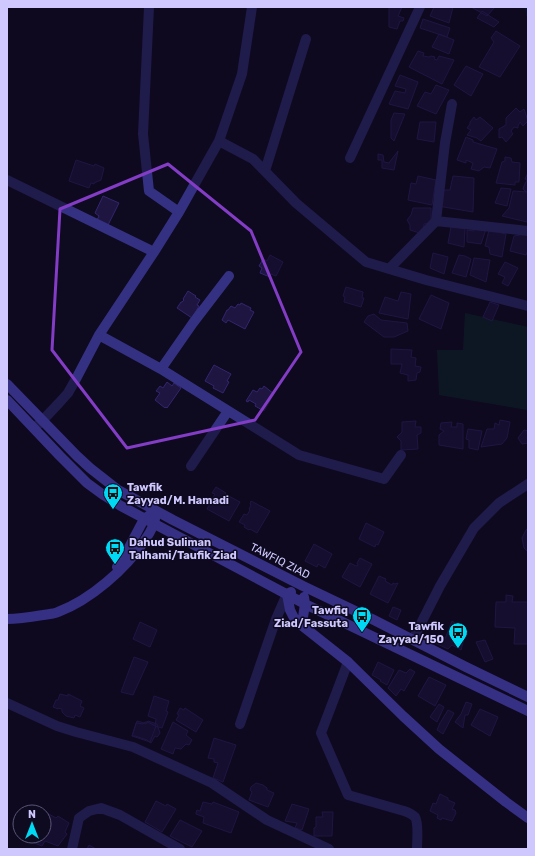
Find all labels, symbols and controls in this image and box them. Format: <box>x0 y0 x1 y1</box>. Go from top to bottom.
place label: Tawfik Zayyad/M. Hamadi <box>127 481 229 507</box>
bus stop icon: Tawfik Zayyad/M. Hamadi <box>102 482 124 510</box>
place label: Dahud Suliman Talhami/Taufik Ziad <box>129 536 237 562</box>
bus stop icon: Dahud Suliman Talhami/Taufik Ziad <box>104 537 126 565</box>
street label: TAWFIQ ZIAD <box>248 540 312 582</box>
place label: Tawfiq Ziad/Fassuta <box>274 604 348 630</box>
bus stop icon: Tawfiq Ziad/Fassuta <box>351 605 373 633</box>
place label: Tawfik Zayyad/150 <box>378 620 445 646</box>
bus stop icon: Tawfik Zayyad/150 <box>447 621 469 649</box>
north arrow <box>12 804 52 844</box>
text: N <box>28 808 36 821</box>

